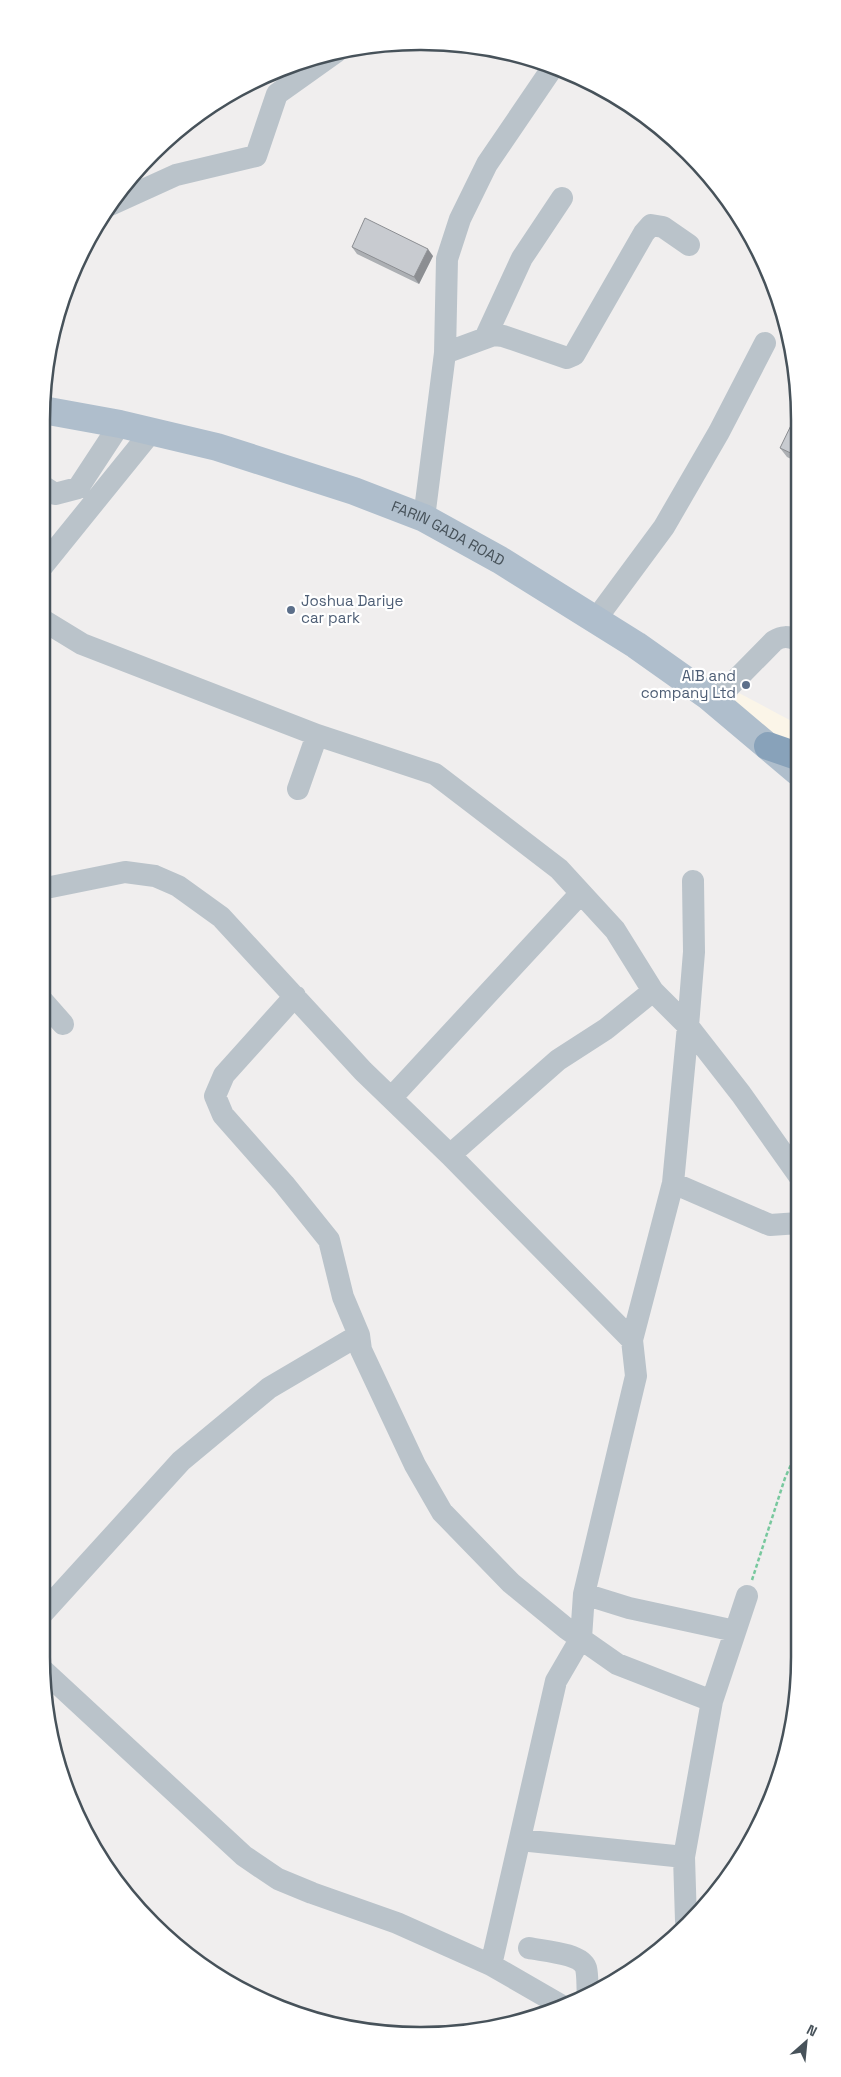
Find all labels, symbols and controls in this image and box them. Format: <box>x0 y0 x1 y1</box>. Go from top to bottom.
street label: FARIN GADA ROAD <box>389 496 508 570</box>
place label: Joshua Dariye car park <box>301 591 404 627</box>
marker: Joshua Dariye car park <box>285 604 297 616</box>
place label: AIB and company Ltd <box>641 666 736 702</box>
marker: AIB and company Ltd <box>740 679 752 691</box>
north arrow <box>781 2017 831 2067</box>
text: N <box>804 2020 820 2041</box>

